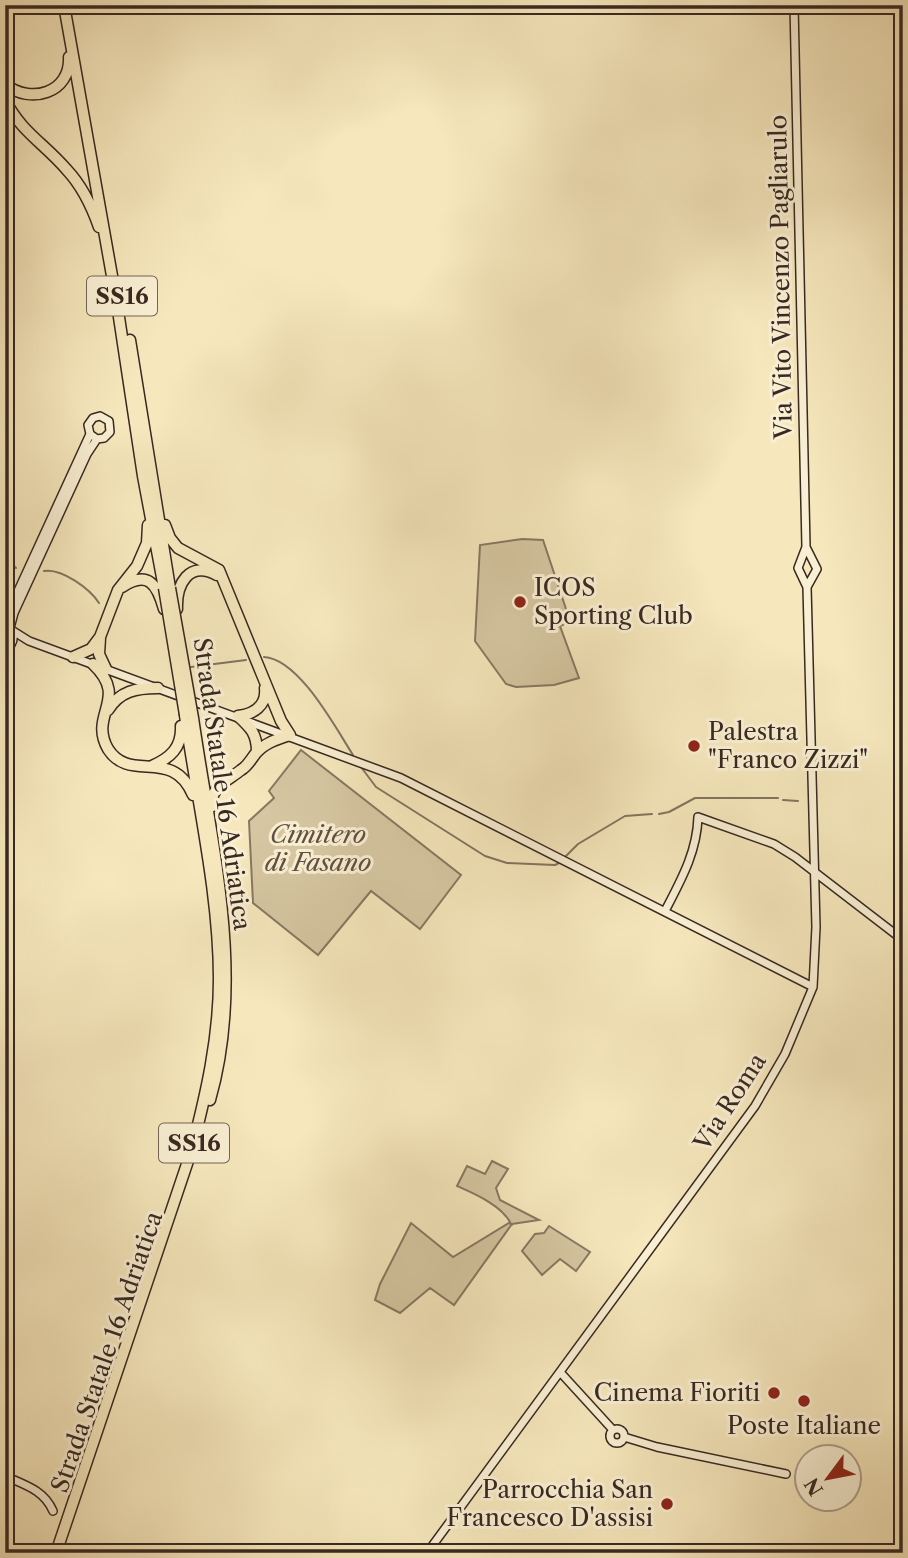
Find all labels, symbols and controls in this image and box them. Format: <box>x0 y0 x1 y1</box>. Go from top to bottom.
street label: Via Vito Vincenzo Pagliarulo <box>763 114 798 441</box>
road number: SS16 <box>87 276 157 316</box>
place label: ICOS Sporting Club <box>534 573 693 630</box>
marker: ICOS Sporting Club <box>512 594 528 610</box>
street label: Strada Statale 16 Adriatica <box>188 636 257 932</box>
place label: Palestra "Franco Zizzi" <box>708 717 868 774</box>
marker: Palestra "Franco Zizzi" <box>686 738 702 754</box>
park label: Cimitero di Fasano <box>265 820 371 877</box>
street label: Via Roma <box>687 1047 772 1157</box>
road number: SS16 <box>159 1124 229 1162</box>
street label: Strada Statale 16 Adriatica <box>45 1207 168 1496</box>
place label: Cinema Fioriti <box>594 1378 760 1407</box>
marker: Cinema Fioriti <box>766 1385 782 1401</box>
marker: Poste Italiane <box>796 1393 812 1409</box>
place label: Poste Italiane <box>727 1411 881 1440</box>
north arrow <box>792 1442 862 1512</box>
text: N <box>800 1474 828 1500</box>
place label: Parrocchia San Francesco D'assisi <box>447 1475 653 1532</box>
marker: Parrocchia San Francesco D'assisi <box>659 1496 675 1512</box>

